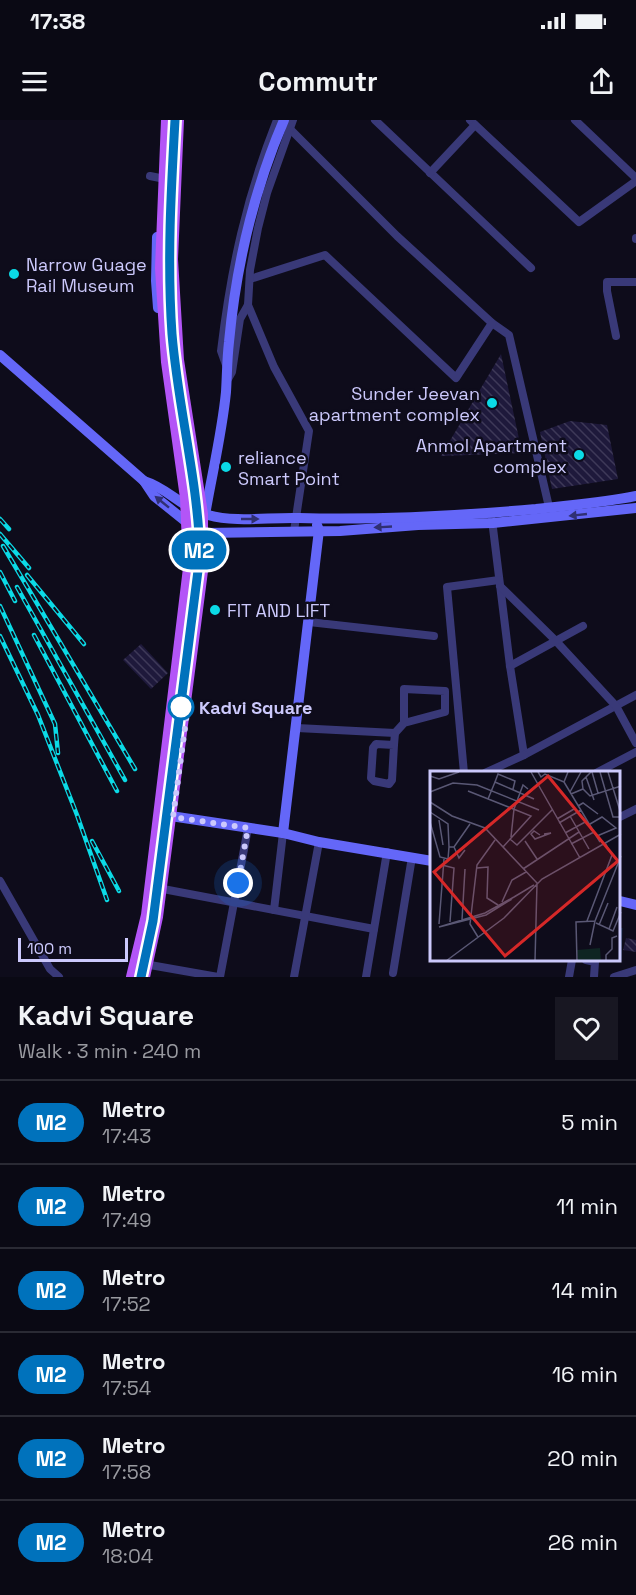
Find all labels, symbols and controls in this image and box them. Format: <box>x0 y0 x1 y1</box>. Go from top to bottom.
text: 17:38 <box>30 7 85 35</box>
text: Commutr <box>258 64 378 99</box>
icon: menu <box>18 65 51 98</box>
icon: share <box>585 65 618 98</box>
place label: Narrow Guage Rail Museum <box>26 253 147 297</box>
marker: Narrow Guage Rail Museum <box>7 267 21 281</box>
place label: Sunder Jeevan apartment complex <box>309 382 480 426</box>
marker: Sunder Jeevan apartment complex <box>485 396 499 410</box>
place label: Anmol Apartment complex <box>416 434 567 478</box>
place label: reliance Smart Point <box>238 446 340 490</box>
marker: Anmol Apartment complex <box>572 448 586 462</box>
marker: reliance Smart Point <box>219 460 233 474</box>
one-way arrow <box>154 496 170 509</box>
one-way arrow <box>568 510 587 520</box>
one-way arrow <box>240 514 259 524</box>
one-way arrow <box>374 522 393 531</box>
line badge: M2 <box>172 530 226 570</box>
text: M2 <box>184 537 215 564</box>
place label: FIT AND LIFT <box>227 599 330 622</box>
marker: FIT AND LIFT <box>208 603 222 617</box>
marker: Kadvi Square <box>168 694 194 720</box>
place label: Kadvi Square <box>199 696 312 719</box>
inset map <box>430 771 621 962</box>
your location <box>223 868 253 898</box>
scale bar <box>18 935 128 962</box>
text: 100 m <box>27 938 72 959</box>
text: Kadvi Square <box>18 997 194 1033</box>
button: heart <box>555 997 618 1060</box>
text: Walk · 3 min · 240 m <box>18 1038 201 1064</box>
text: Metro <box>102 1095 166 1123</box>
text: 5 min <box>561 1108 618 1136</box>
text: M2 <box>36 1109 67 1136</box>
text: 17:43 <box>102 1123 151 1149</box>
text: Metro <box>102 1179 166 1207</box>
text: 11 min <box>556 1192 618 1220</box>
text: M2 <box>36 1193 67 1220</box>
text: 17:49 <box>102 1207 151 1233</box>
text: Metro <box>102 1263 166 1291</box>
text: 14 min <box>552 1276 618 1304</box>
text: M2 <box>36 1277 67 1304</box>
text: 17:52 <box>102 1291 151 1317</box>
text: Metro <box>102 1347 166 1375</box>
text: 16 min <box>552 1360 618 1388</box>
text: M2 <box>36 1361 67 1388</box>
text: 17:54 <box>102 1375 151 1401</box>
text: Metro <box>102 1431 166 1459</box>
text: 20 min <box>547 1444 618 1472</box>
text: M2 <box>36 1445 67 1472</box>
text: 17:58 <box>102 1459 151 1485</box>
text: Metro <box>102 1515 166 1543</box>
text: 26 min <box>548 1528 618 1556</box>
text: M2 <box>36 1529 67 1556</box>
text: 18:04 <box>102 1543 153 1569</box>

